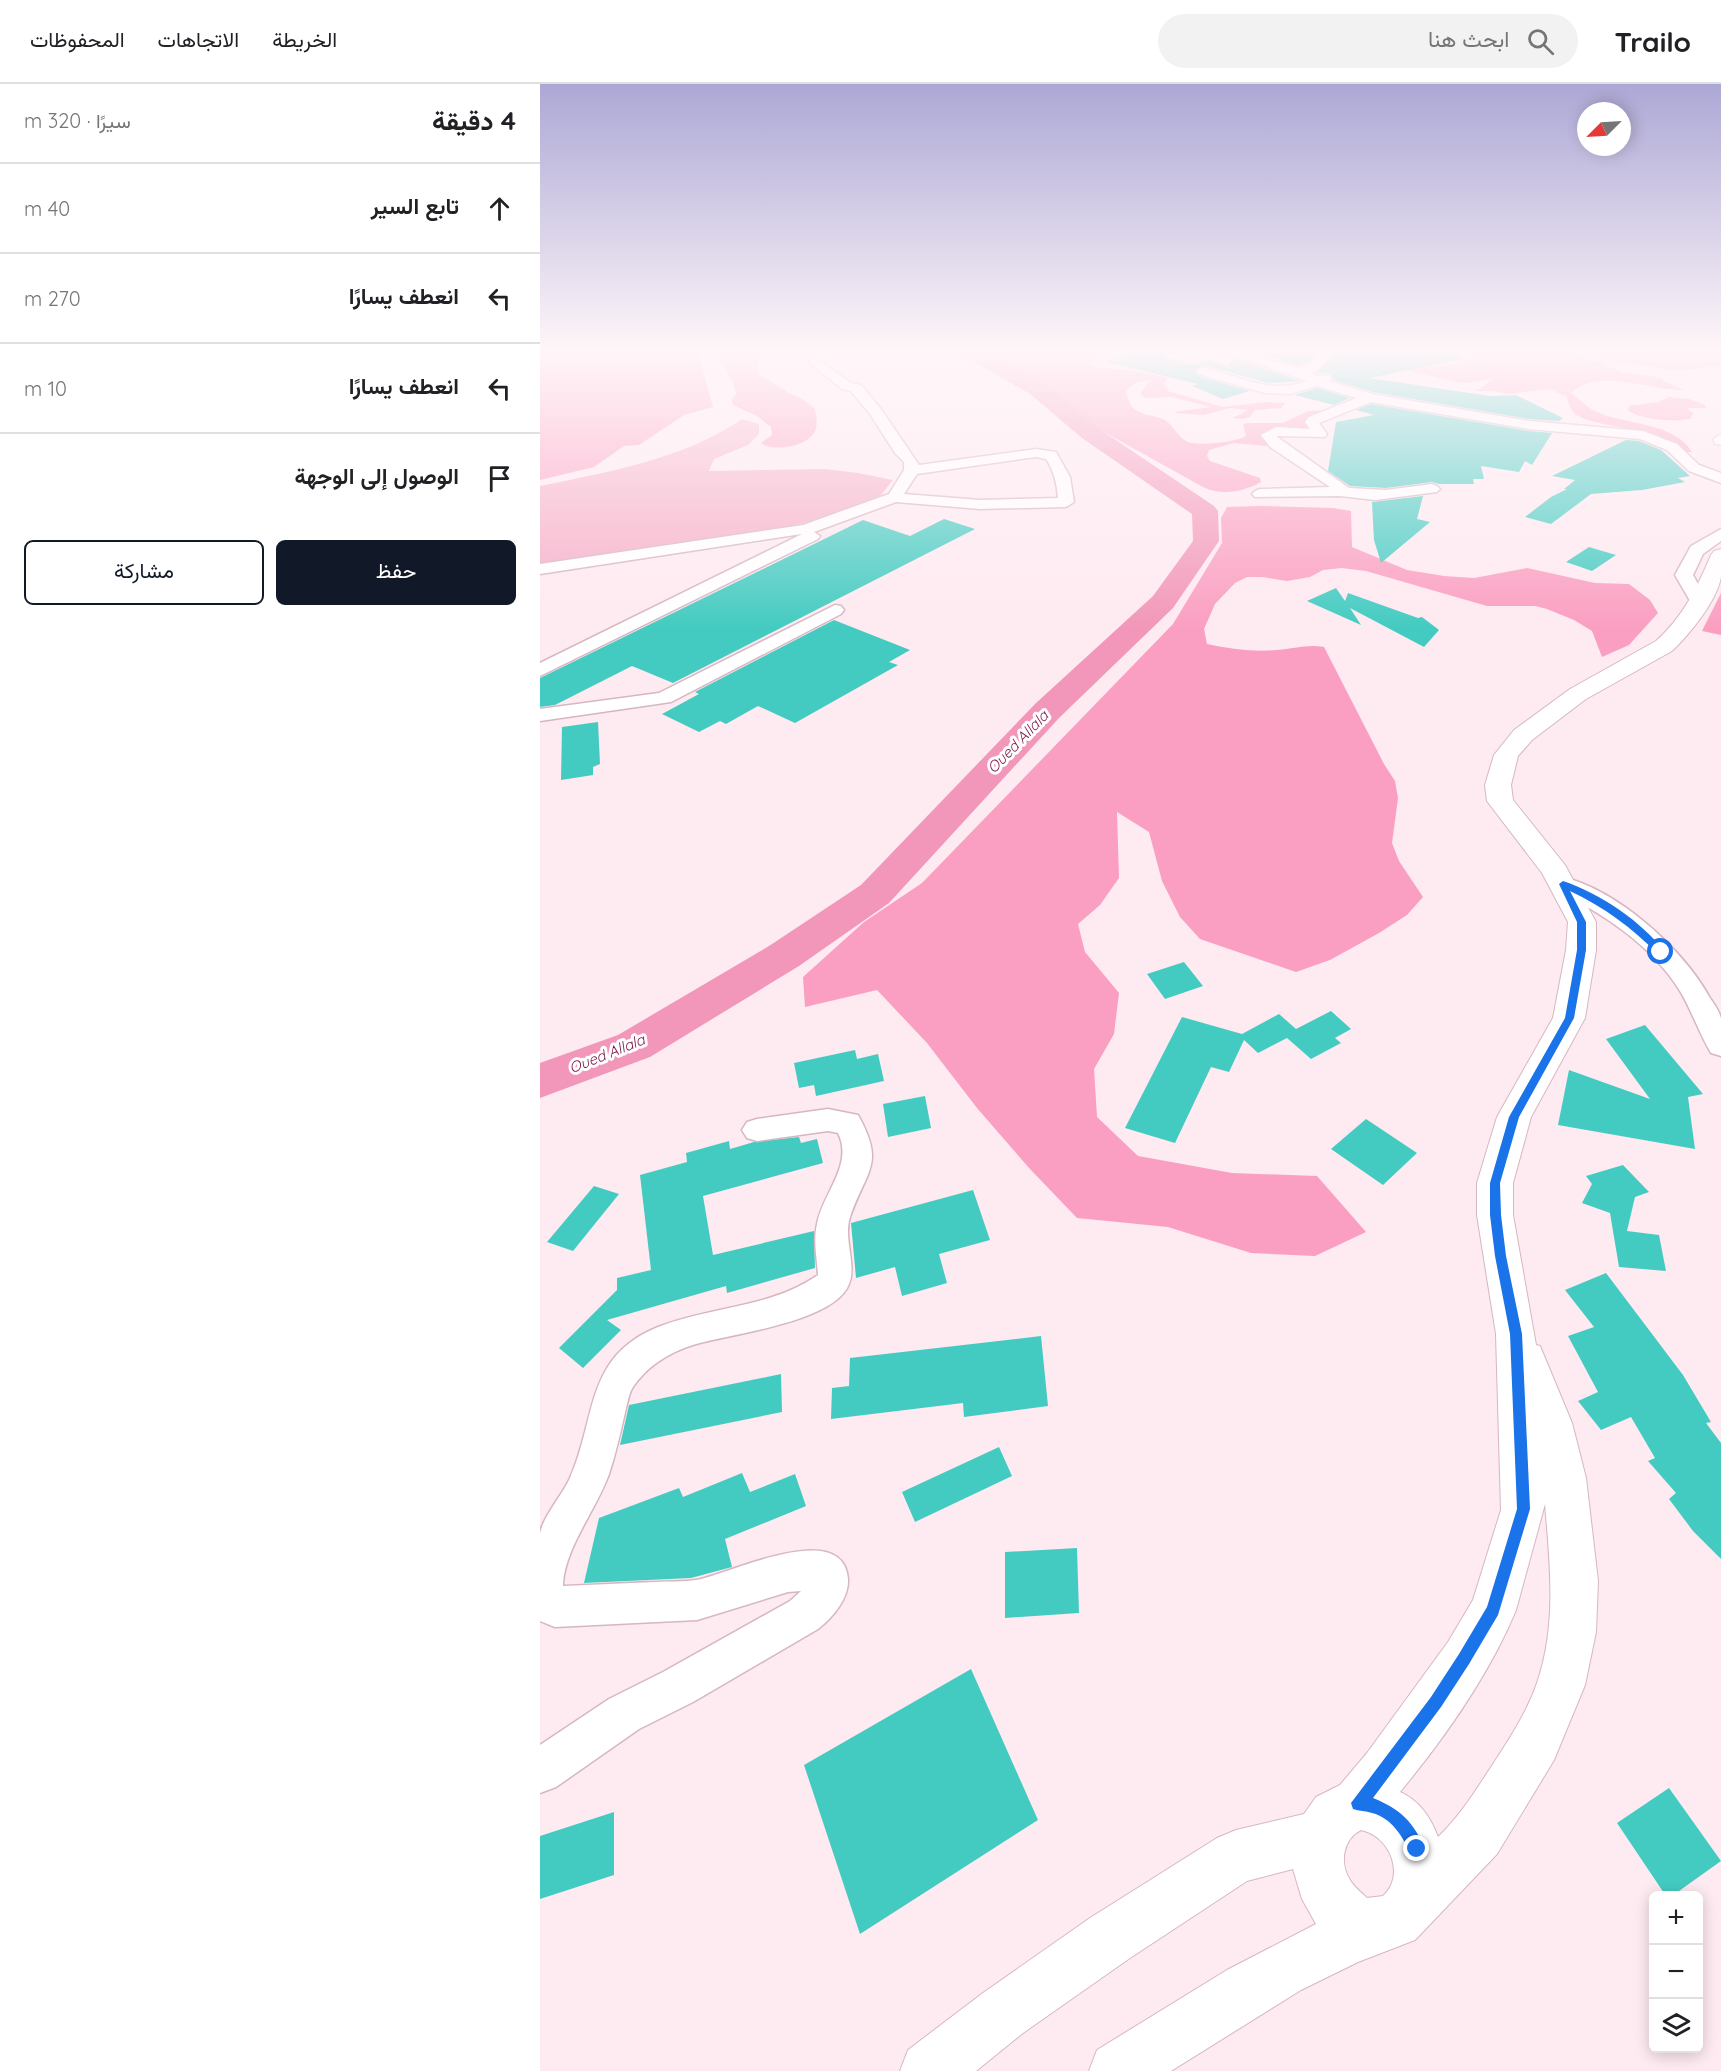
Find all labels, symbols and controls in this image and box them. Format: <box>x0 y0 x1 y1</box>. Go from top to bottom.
search box <box>1158 14 1578 68</box>
text: Trailo <box>1614 24 1691 59</box>
text: ابحث هنا <box>1428 25 1509 53</box>
icon: search <box>1524 25 1557 58</box>
text: المحفوظات <box>30 26 125 52</box>
text: الاتجاهات <box>158 26 239 52</box>
text: الخريطة <box>272 26 337 52</box>
north arrow <box>1577 102 1631 156</box>
text: 4 دقيقة <box>432 104 516 137</box>
text: سيرًا · 320 m <box>24 108 131 133</box>
text: تابع السير <box>371 192 459 220</box>
icon: ahead <box>483 192 516 225</box>
text: 40 m <box>24 196 70 221</box>
text: انعطف يسارًا <box>349 282 459 310</box>
icon: left <box>483 282 516 315</box>
text: 270 m <box>24 286 81 311</box>
text: انعطف يسارًا <box>349 372 459 400</box>
icon: left <box>483 372 516 405</box>
text: 10 m <box>24 376 67 401</box>
text: الوصول إلى الوجهة <box>295 462 459 490</box>
icon: arrive <box>483 462 516 495</box>
button: مشاركة <box>24 540 264 605</box>
button: حفظ <box>276 540 516 605</box>
water label: Oued Allala <box>983 706 1053 777</box>
route start <box>1647 938 1673 964</box>
water label: Oued Allala <box>566 1029 648 1077</box>
route end <box>1403 1835 1429 1861</box>
map controls <box>1649 1891 1703 2053</box>
button: + <box>1649 1891 1703 1945</box>
button: − <box>1649 1945 1703 1999</box>
button: layers <box>1649 1999 1703 2053</box>

